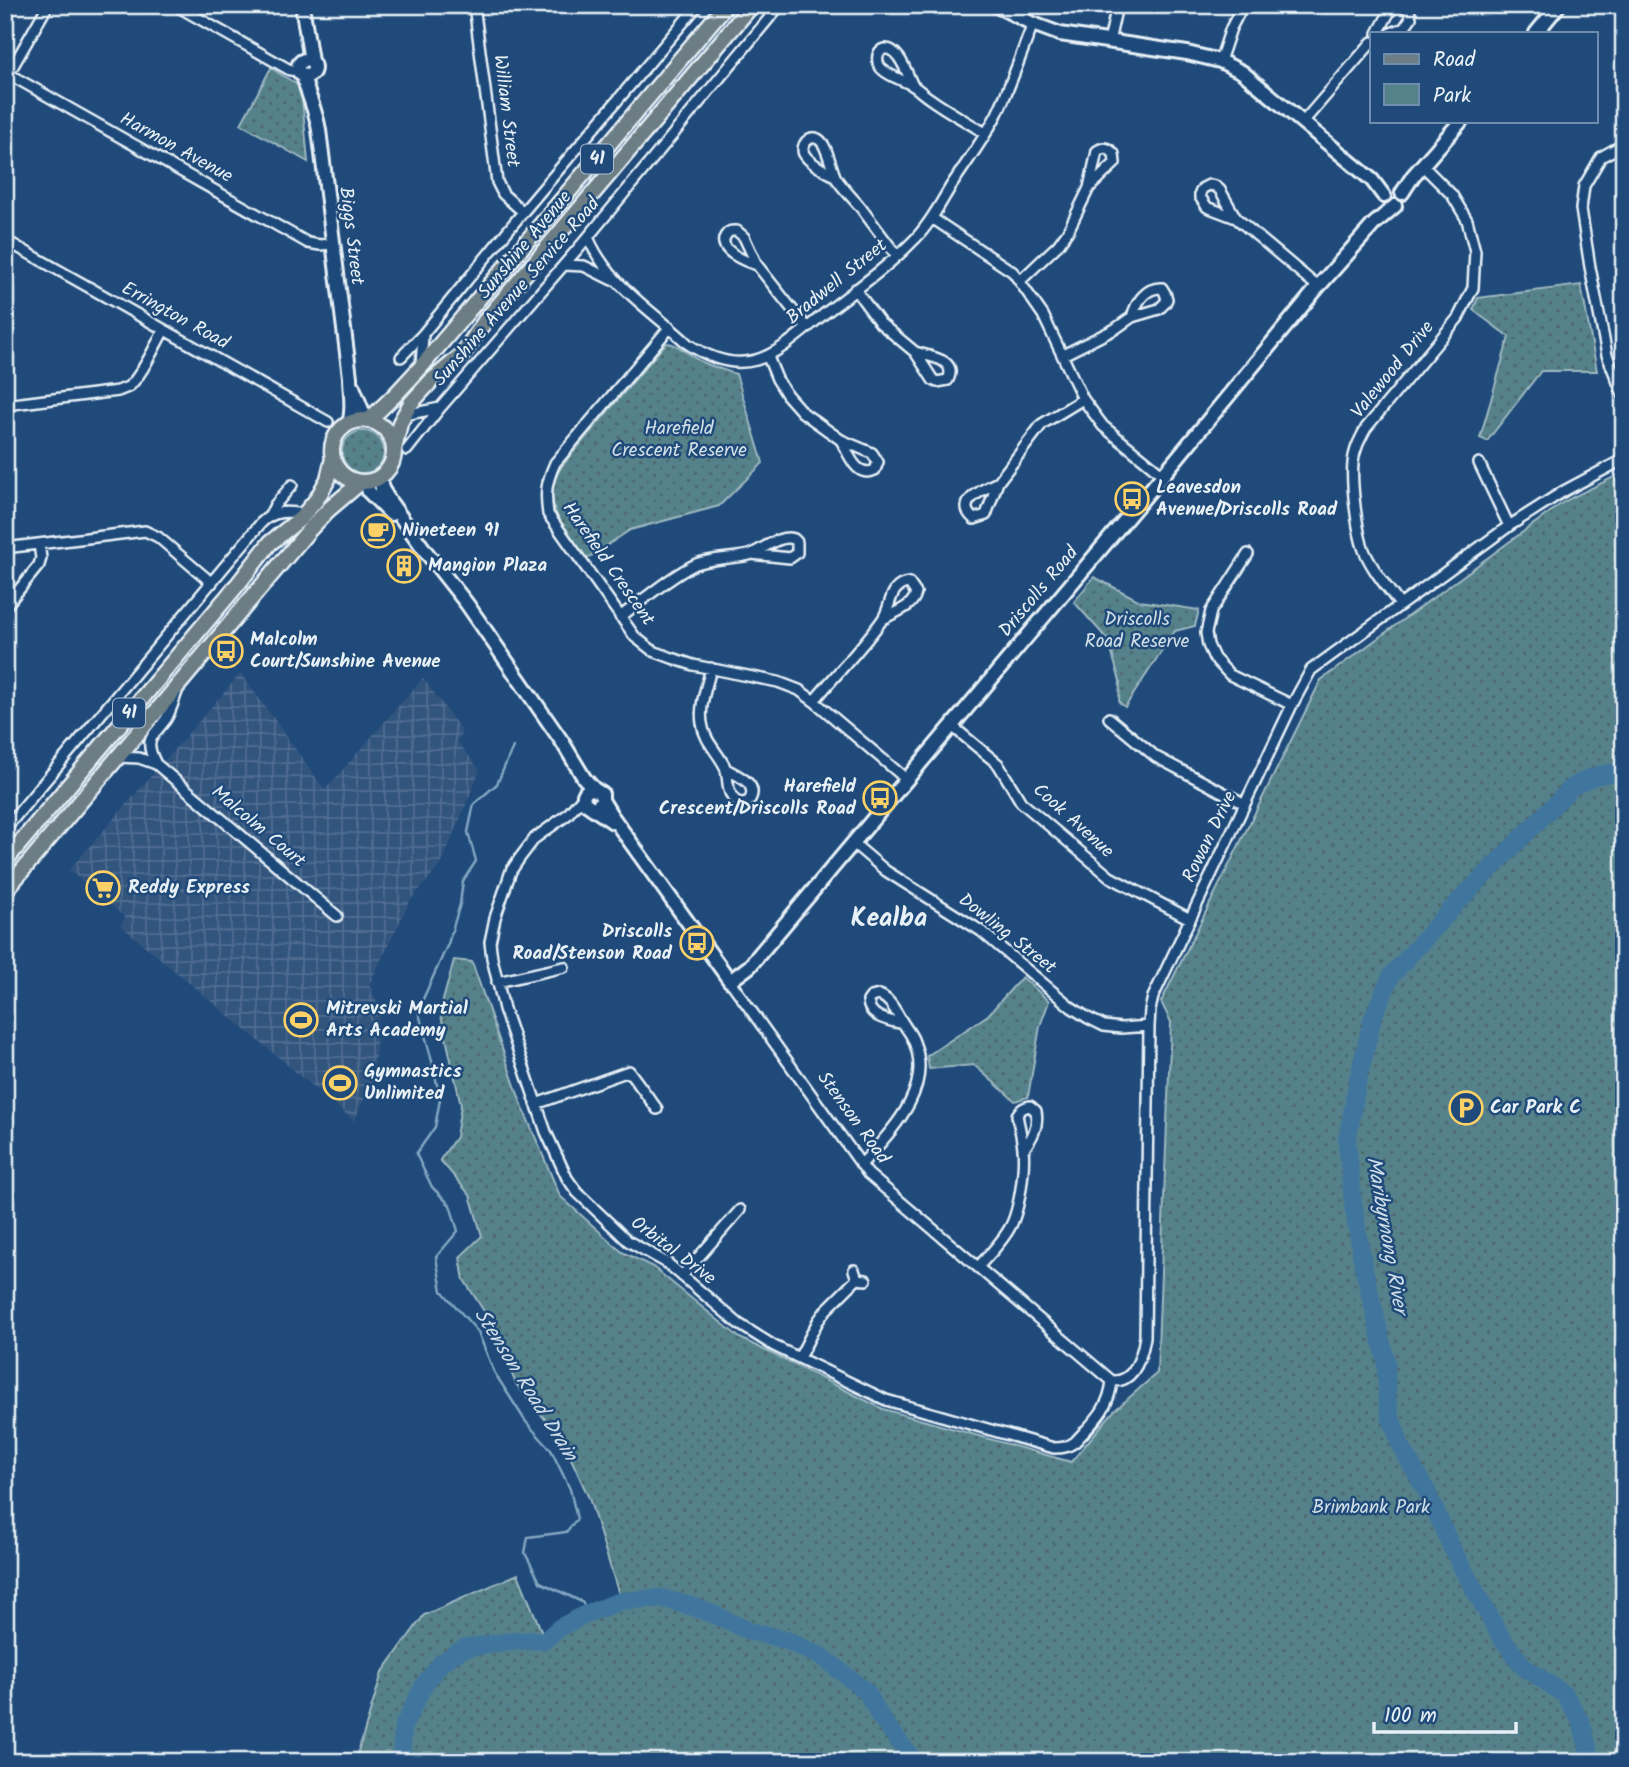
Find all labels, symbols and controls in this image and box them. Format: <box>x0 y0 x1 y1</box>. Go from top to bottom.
legend <box>1370 32 1598 122</box>
text: Road <box>1433 44 1476 77</box>
street label: William Street <box>484 53 528 170</box>
text: Park <box>1433 80 1471 113</box>
street label: Harmon Avenue <box>114 104 238 192</box>
road number: 41 <box>581 144 613 174</box>
street label: Sunshine Avenue <box>470 184 580 306</box>
street label: Biggs Street <box>330 185 372 287</box>
street label: Sunshine Avenue Service Road <box>426 190 608 393</box>
street label: Bradwell Street <box>780 231 895 332</box>
street label: Errington Road <box>116 274 235 358</box>
street label: Valewood Drive <box>1344 314 1442 426</box>
park label: Harefield Crescent Reserve <box>611 414 747 466</box>
place label: Leavesdon Avenue/Driscolls Road <box>1156 473 1338 525</box>
bus stop icon: Leavesdon Avenue/Driscolls Road <box>1113 480 1151 518</box>
street label: Harefield Crescent <box>554 496 662 633</box>
cafe icon: Nineteen 91 <box>359 512 397 550</box>
place label: Nineteen 91 <box>402 516 499 546</box>
street label: Driscolls Road <box>992 539 1087 644</box>
building icon: Mangion Plaza <box>385 547 423 585</box>
place label: Mangion Plaza <box>428 551 547 581</box>
park label: Driscolls Road Reserve <box>1085 605 1190 657</box>
place label: Malcolm Court/Sunshine Avenue <box>250 625 441 677</box>
bus stop icon: Malcolm Court/Sunshine Avenue <box>207 632 245 670</box>
road number: 41 <box>113 698 145 728</box>
place label: Harefield Crescent/Driscolls Road <box>659 772 857 824</box>
street label: Cook Avenue <box>1025 776 1121 866</box>
street label: Malcolm Court <box>204 778 312 876</box>
bus stop icon: Harefield Crescent/Driscolls Road <box>861 779 899 817</box>
street label: Rowan Drive <box>1175 786 1245 888</box>
supermarket icon: Reddy Express <box>84 869 122 907</box>
place label: Reddy Express <box>128 873 250 903</box>
street label: Dowling Street <box>951 886 1063 982</box>
district label: Kealba <box>851 898 927 940</box>
place label: Driscolls Road/Stenson Road <box>512 917 673 969</box>
bus stop icon: Driscolls Road/Stenson Road <box>678 924 716 962</box>
place label: Mitrevski Martial Arts Academy <box>326 994 469 1046</box>
sports icon: Mitrevski Martial Arts Academy <box>282 1001 320 1039</box>
place label: Gymnastics Unlimited <box>364 1057 462 1109</box>
sports icon: Gymnastics Unlimited <box>321 1064 359 1102</box>
street label: Stenson Road <box>809 1065 897 1171</box>
parking icon: Car Park C <box>1447 1089 1485 1127</box>
place label: Car Park C <box>1490 1093 1581 1123</box>
water label: Maribyrnong River <box>1356 1154 1417 1320</box>
street label: Orbital Drive <box>624 1209 723 1294</box>
water label: Stenson Road Drain <box>465 1302 586 1470</box>
park label: Brimbank Park <box>1312 1493 1430 1523</box>
scale bar <box>1374 1690 1515 1734</box>
text: 100 m <box>1384 1700 1437 1733</box>

